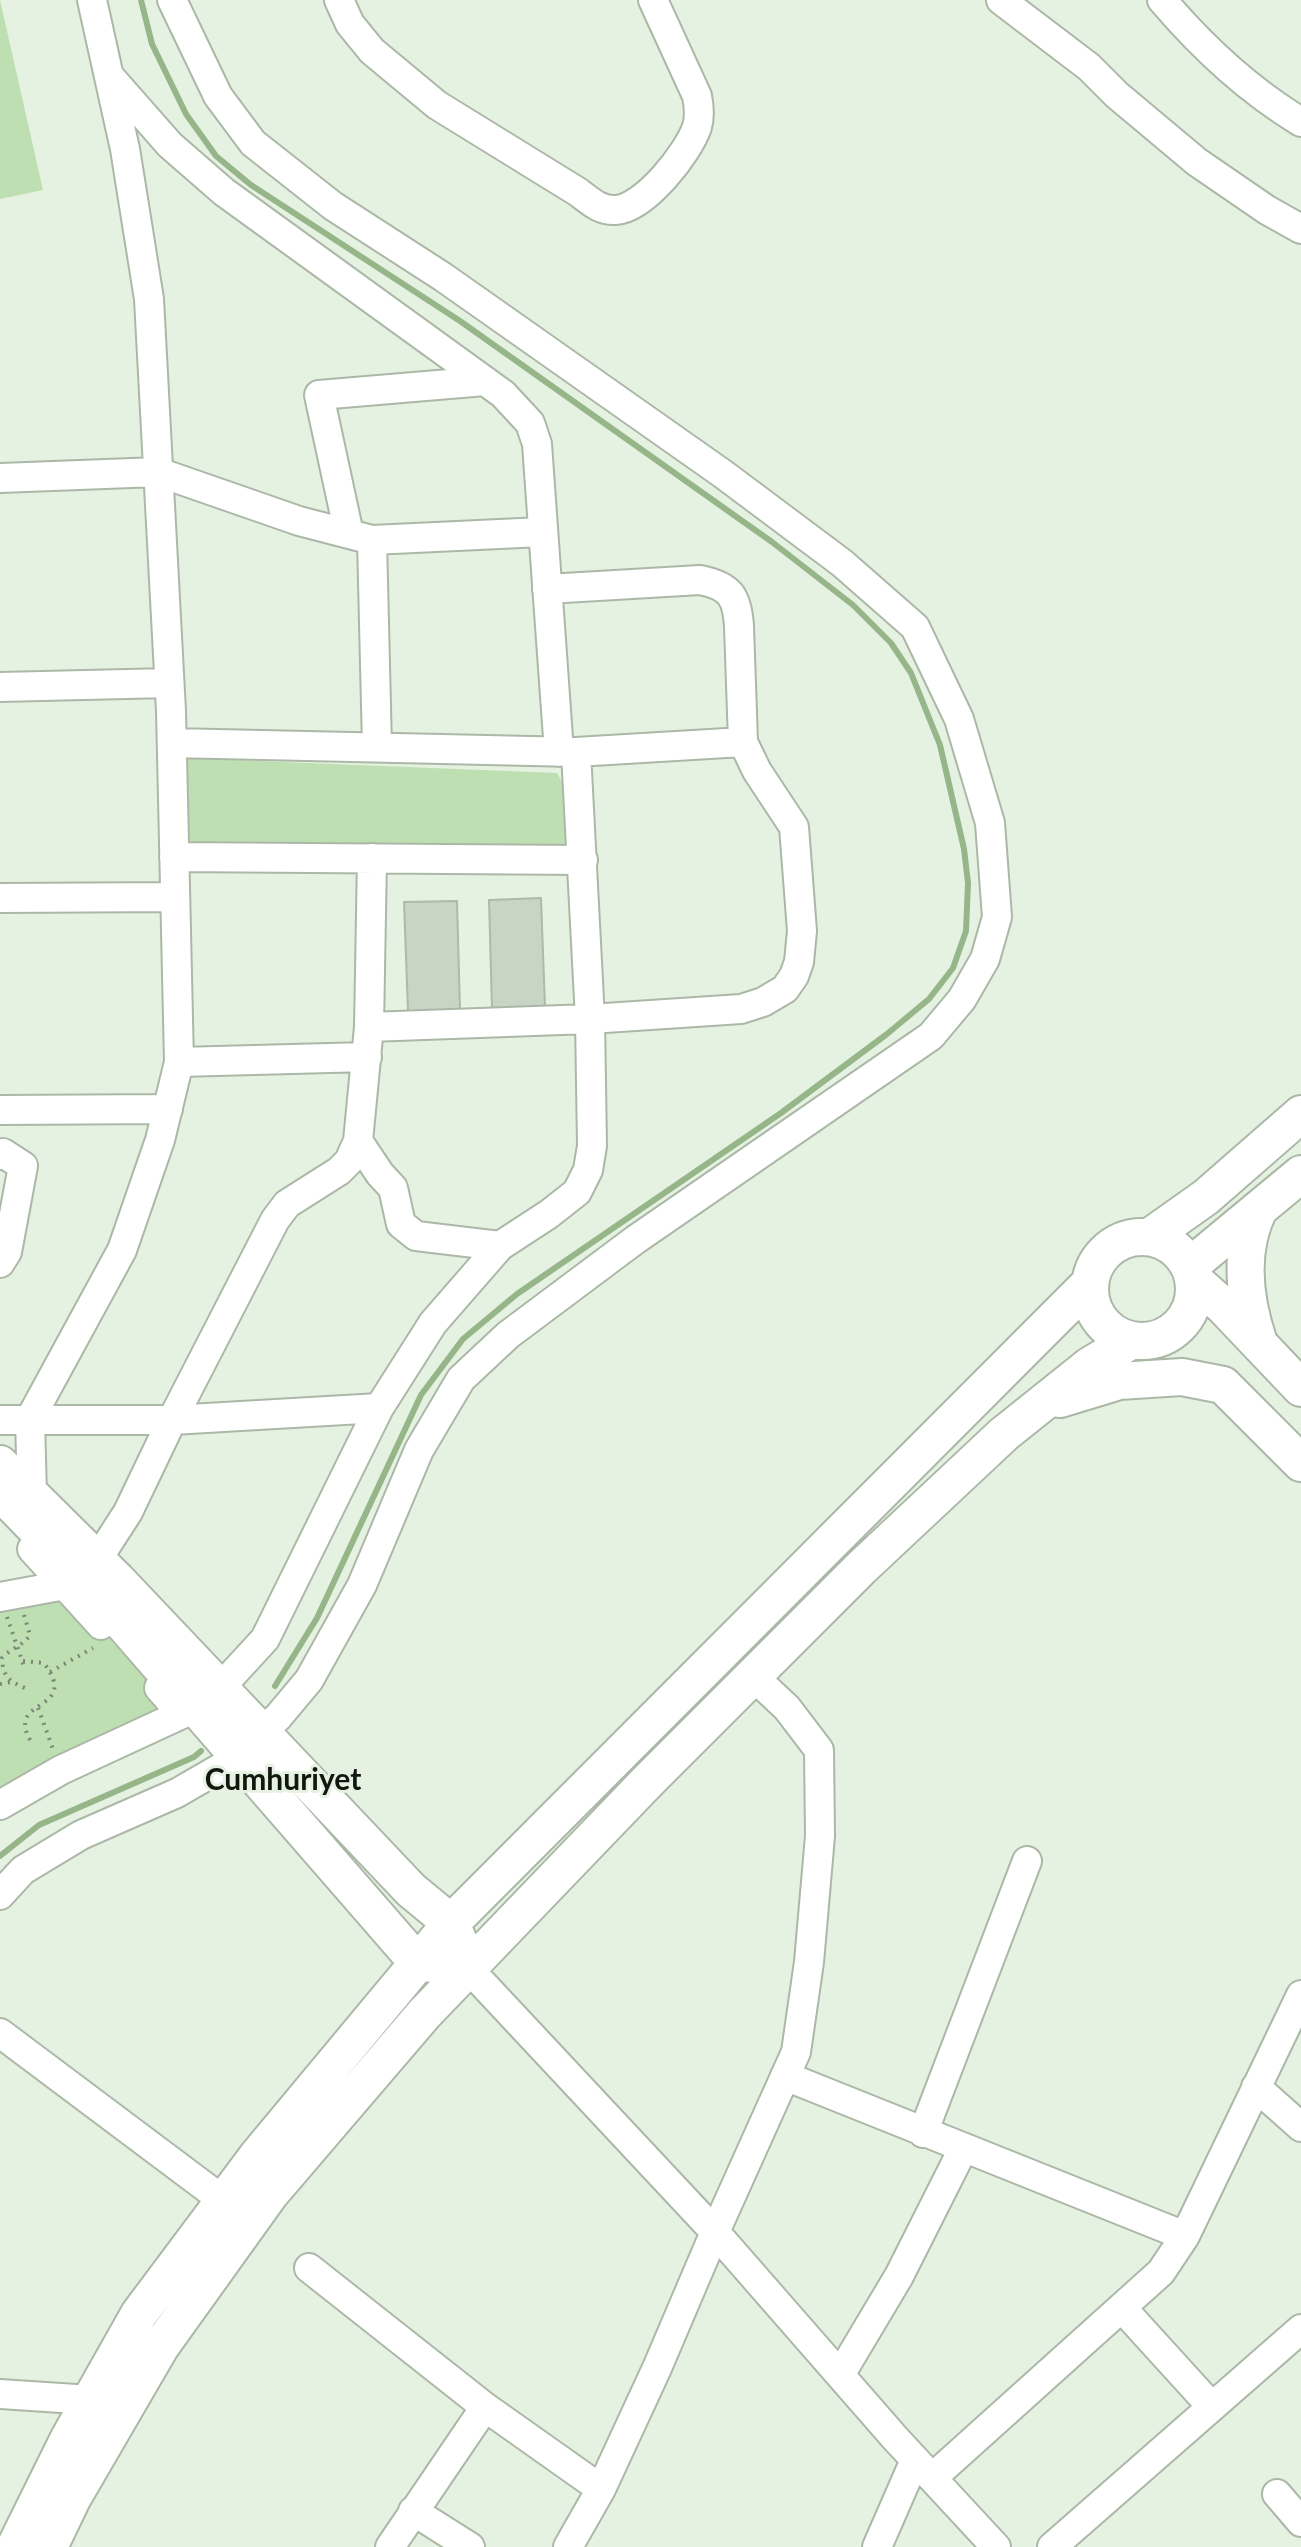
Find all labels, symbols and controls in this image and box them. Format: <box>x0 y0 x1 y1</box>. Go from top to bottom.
district label: Cumhuriyet <box>205 1762 361 1798</box>

